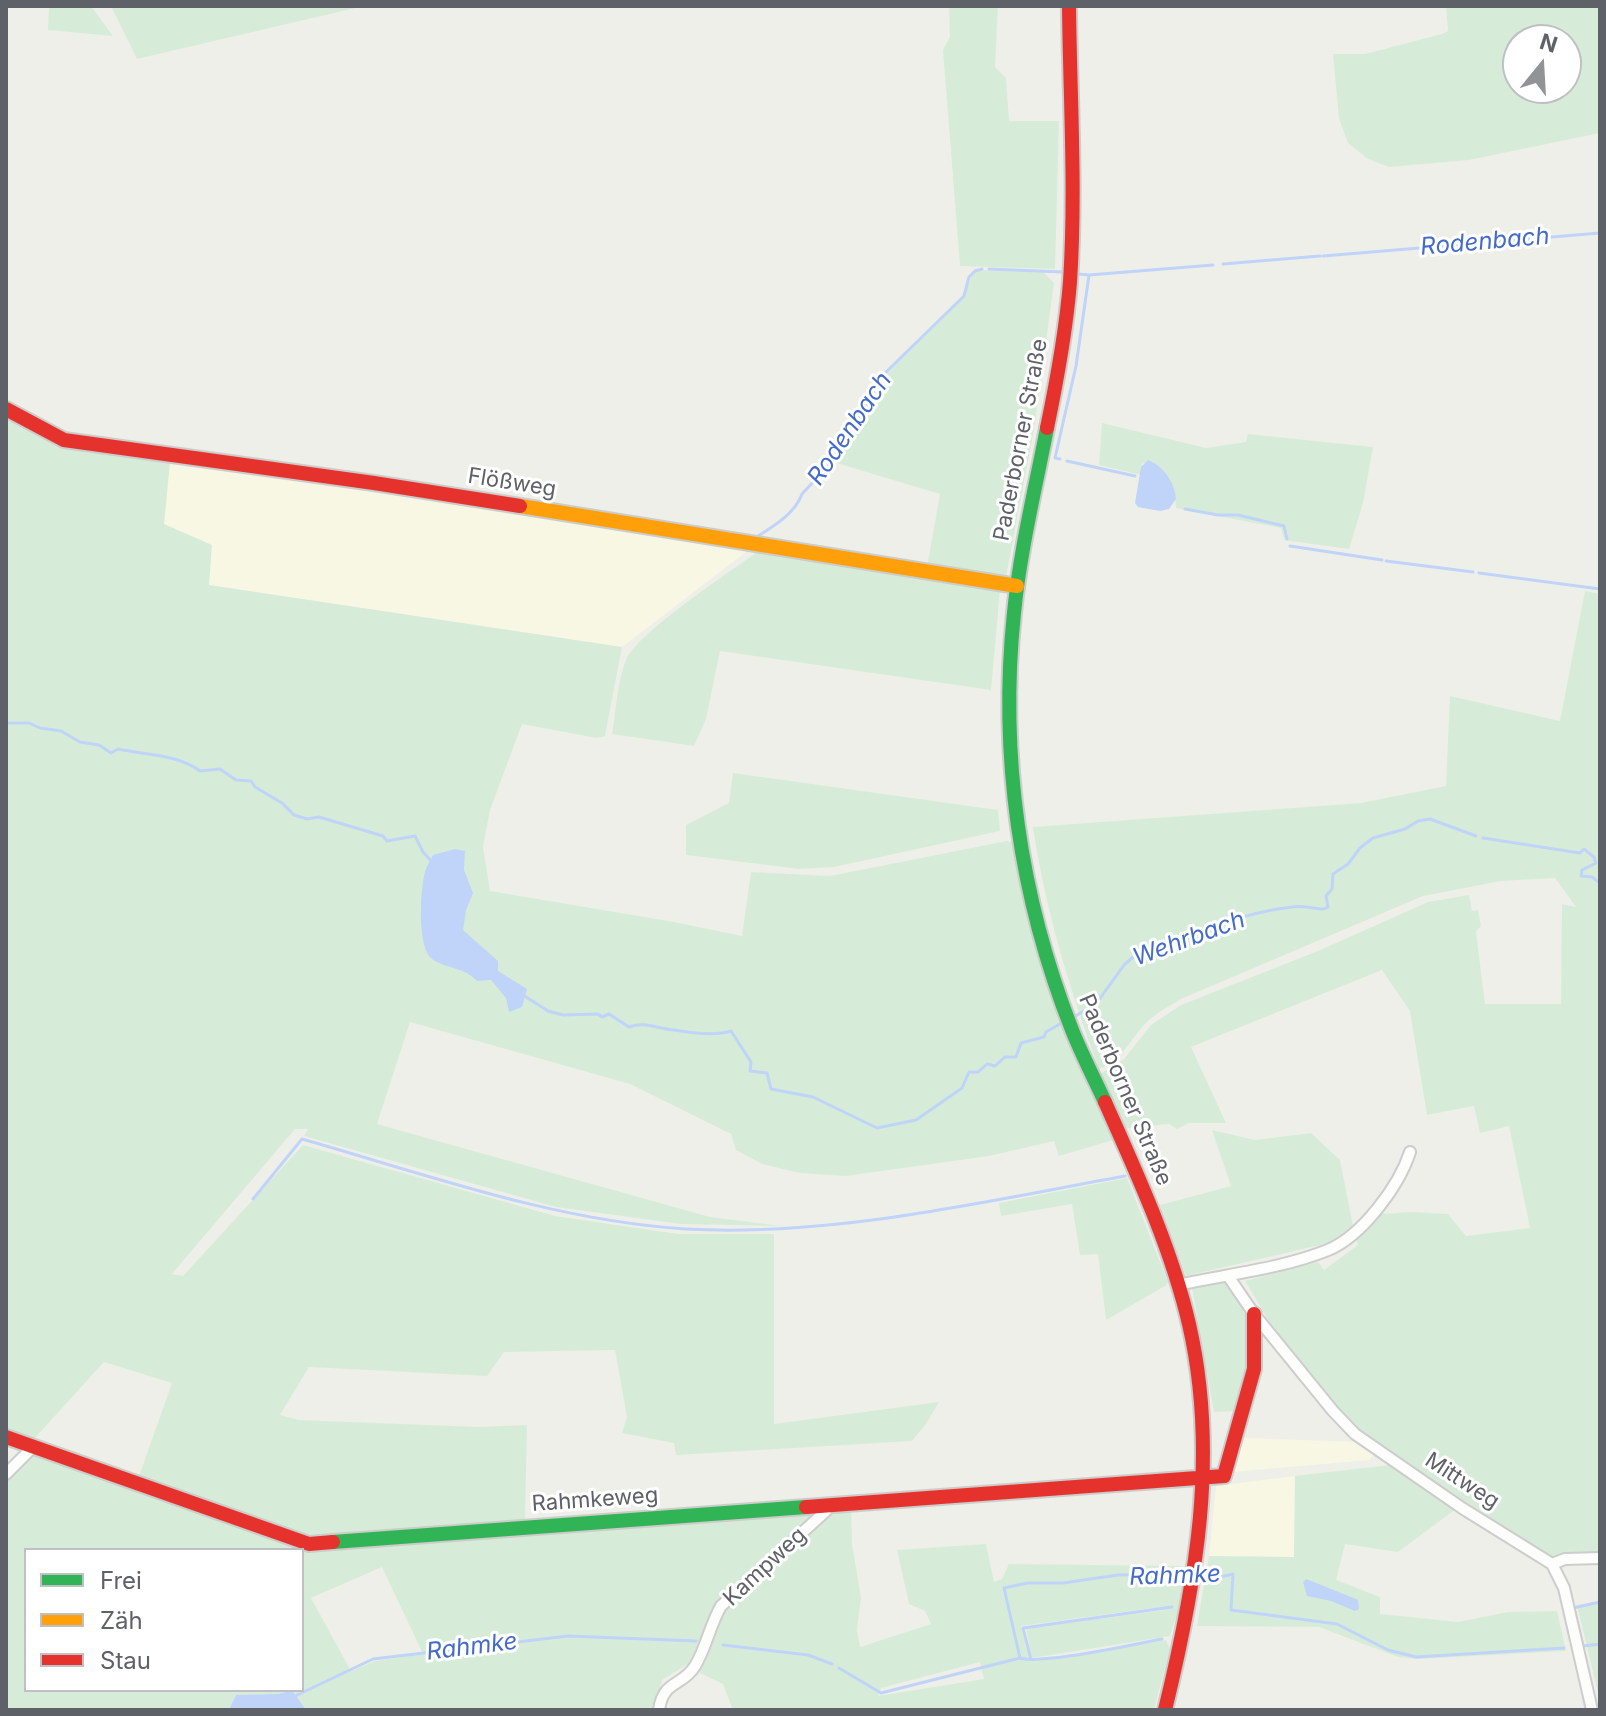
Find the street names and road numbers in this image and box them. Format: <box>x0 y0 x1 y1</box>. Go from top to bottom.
street label: Paderborner Straße <box>988 337 1054 543</box>
street label: Flößweg <box>466 463 558 503</box>
street label: Paderborner Straße <box>1073 990 1177 1190</box>
street label: Mittweg <box>1420 1447 1504 1515</box>
street label: Rahmkeweg <box>531 1482 659 1518</box>
street label: Kampweg <box>718 1522 812 1612</box>

